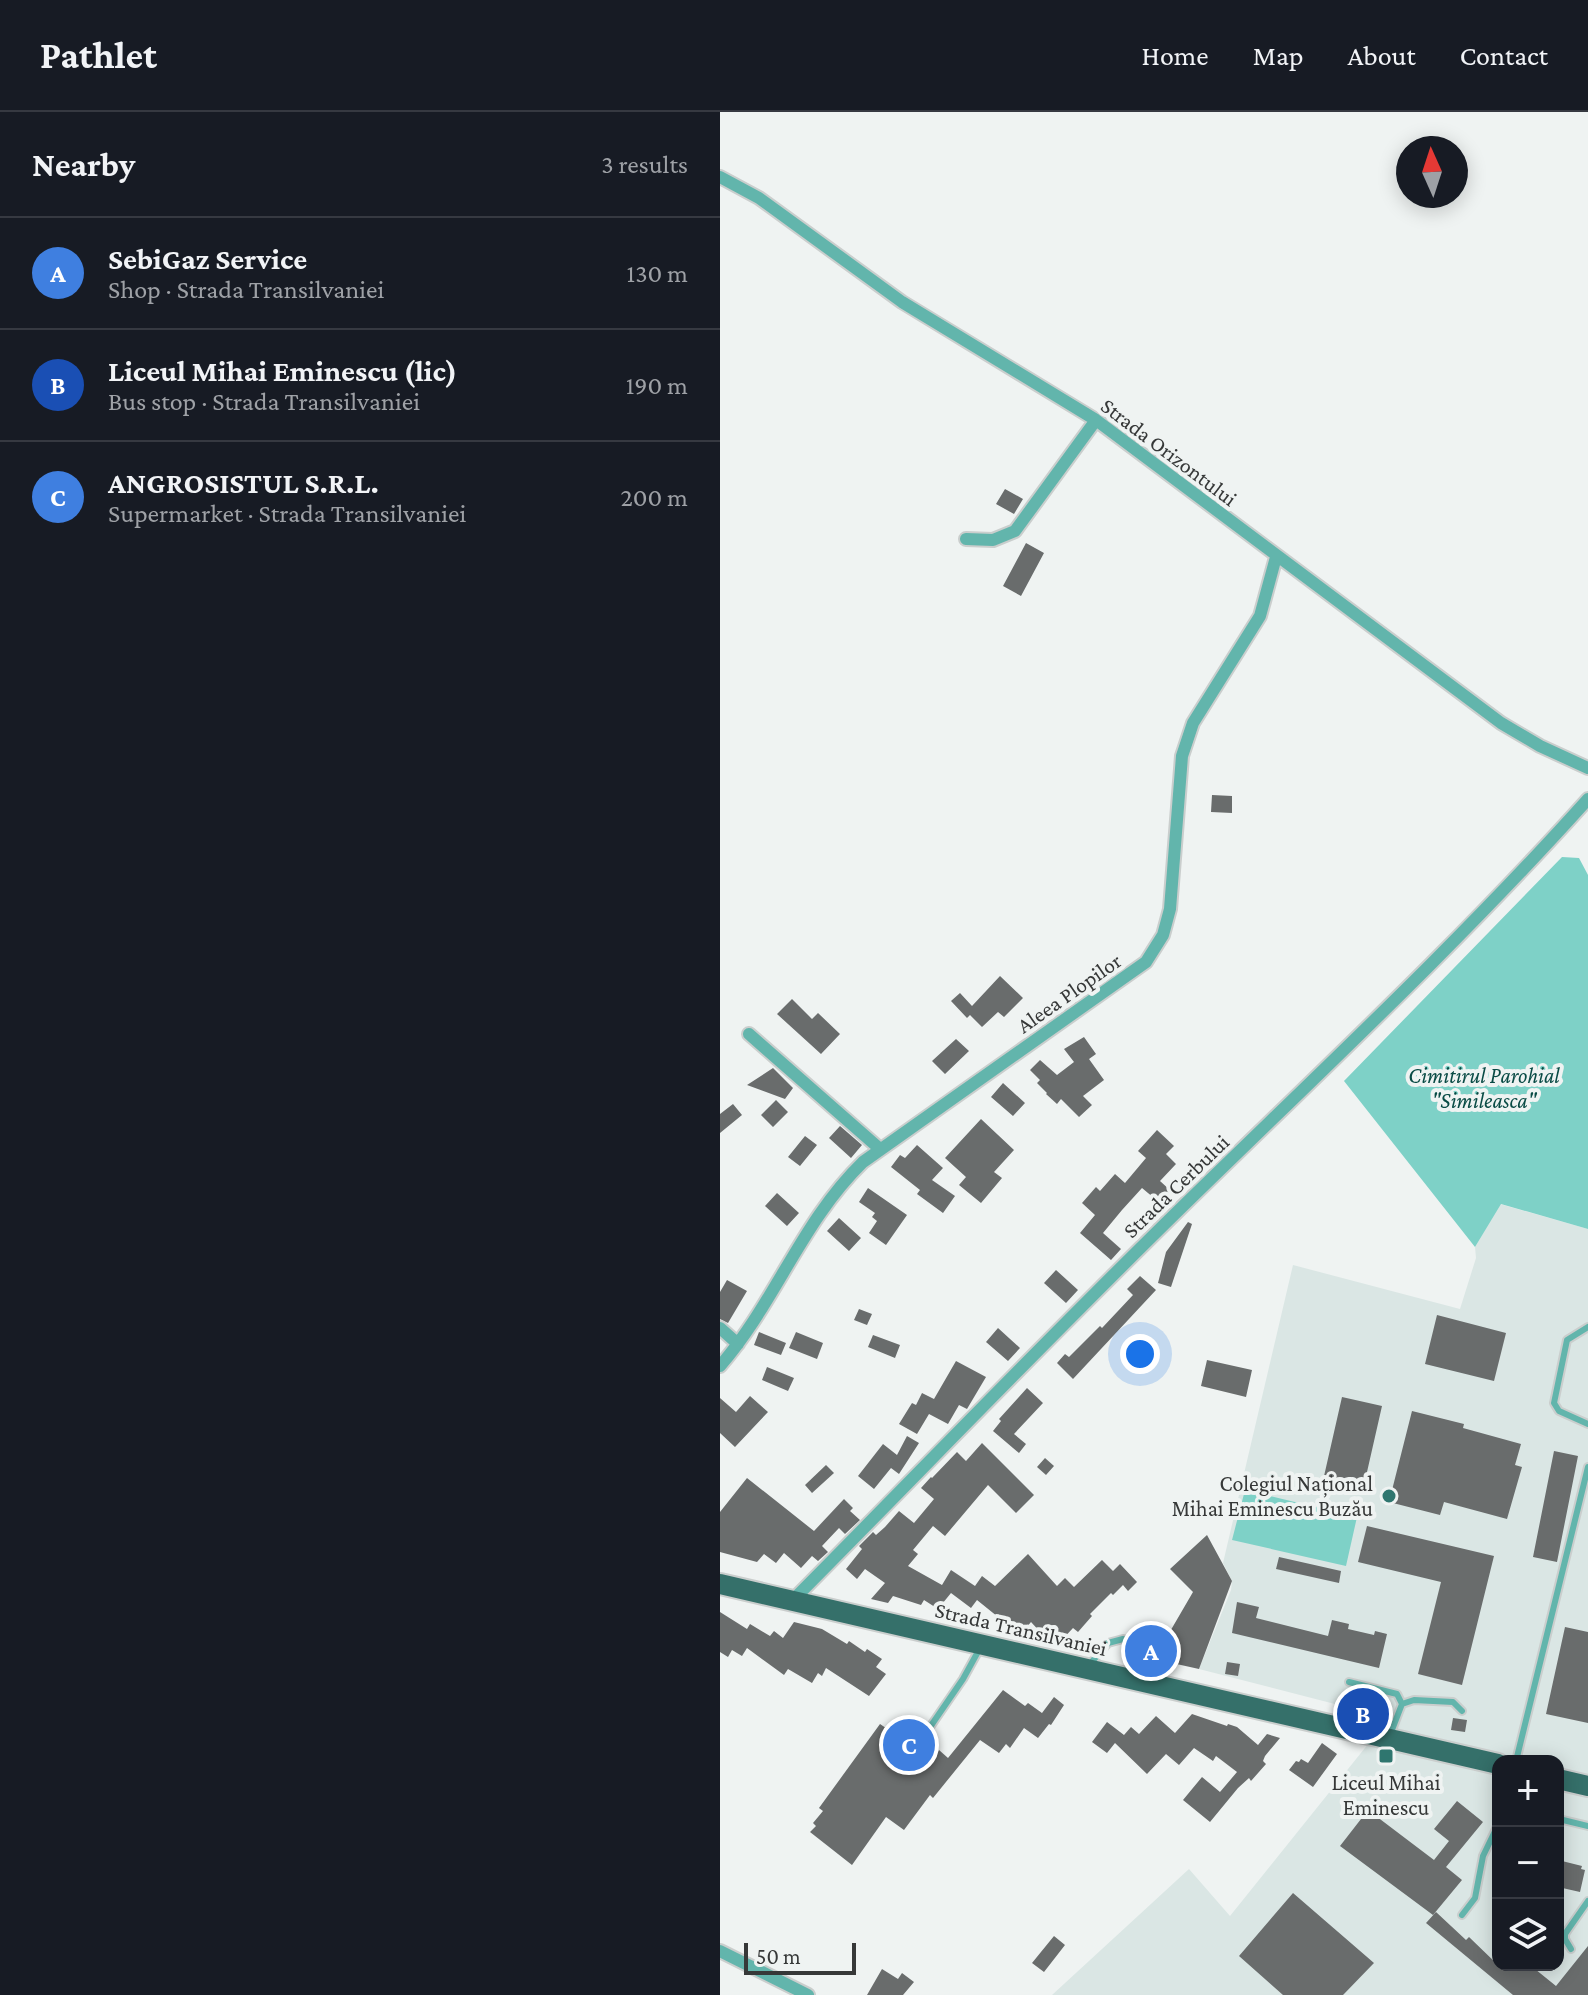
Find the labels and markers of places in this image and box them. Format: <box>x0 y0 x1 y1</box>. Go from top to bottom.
place label: Colegiul Național Mihai Eminescu Buzău <box>1172 1471 1373 1521</box>
marker: Colegiul Național Mihai Eminescu Buzău <box>1380 1487 1398 1505</box>
pin: A <box>1125 1621 1177 1681</box>
pin: B <box>1337 1684 1389 1744</box>
pin: C <box>883 1715 935 1775</box>
marker: Liceul Mihai Eminescu <box>1377 1747 1395 1765</box>
place label: Liceul Mihai Eminescu <box>1332 1770 1441 1820</box>

